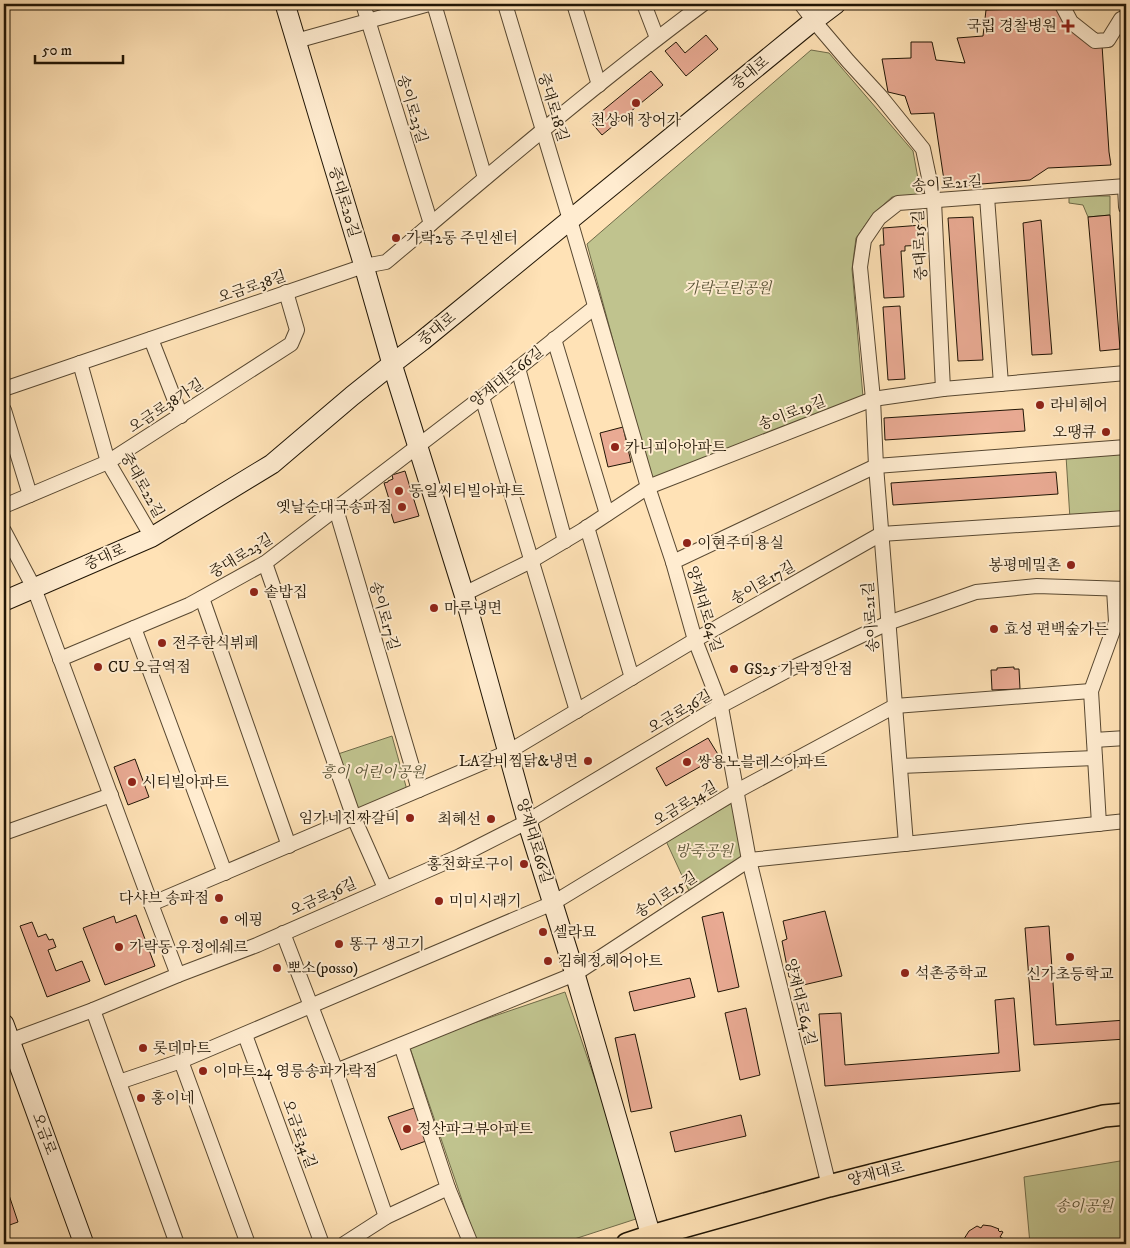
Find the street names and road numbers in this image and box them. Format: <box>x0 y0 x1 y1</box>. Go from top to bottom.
street label: 중대로 <box>727 52 773 94</box>
street label: 중대로18길 <box>534 70 572 144</box>
street label: 송이로23길 <box>393 72 431 146</box>
street label: 중대로20길 <box>324 164 364 240</box>
street label: 송이로21길 <box>911 172 983 196</box>
street label: 중대로15길 <box>909 209 931 281</box>
street label: 오금로38길 <box>215 266 289 308</box>
street label: 중대로 <box>414 308 460 350</box>
street label: 양재대로66길 <box>466 342 548 412</box>
street label: 오금로38가길 <box>125 375 207 437</box>
street label: 송이로19길 <box>755 391 829 435</box>
street label: 중대로22길 <box>116 449 168 521</box>
street label: 중대로23길 <box>206 530 276 582</box>
street label: 중대로 <box>81 539 129 575</box>
street label: 송이로17길 <box>727 557 799 609</box>
street label: 양재대로64길 <box>682 564 726 654</box>
street label: 송이로17길 <box>365 579 403 653</box>
street label: 송이로21길 <box>858 581 884 653</box>
street label: 오금로36길 <box>644 686 716 738</box>
street label: 오금로34길 <box>649 777 721 831</box>
street label: 양재대로66길 <box>512 796 556 886</box>
street label: 송이로15길 <box>631 868 701 922</box>
street label: 오금로36길 <box>287 874 359 920</box>
street label: 양재대로64길 <box>780 957 820 1047</box>
street label: 오금로34길 <box>278 1097 320 1171</box>
street label: 오금로 <box>28 1110 61 1158</box>
street label: 양재대로 <box>846 1158 907 1190</box>

